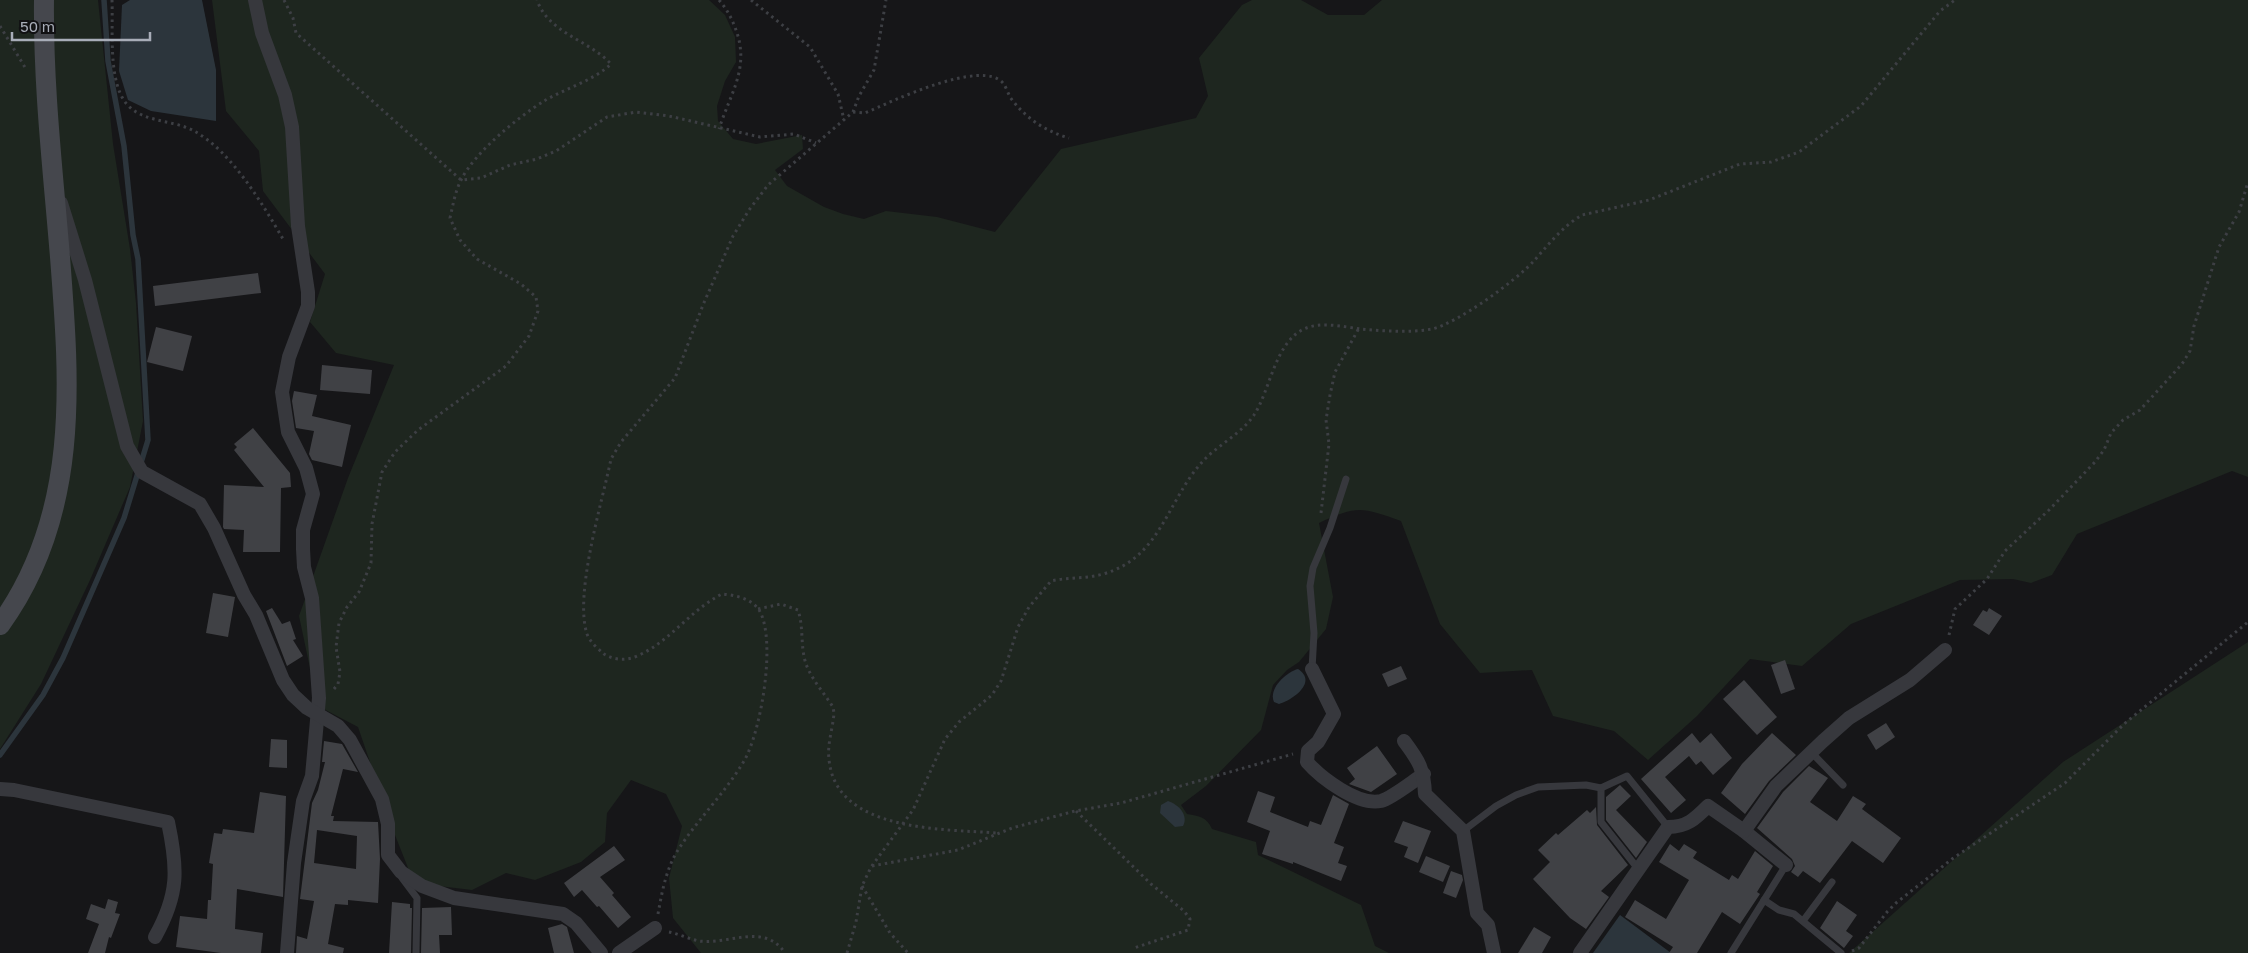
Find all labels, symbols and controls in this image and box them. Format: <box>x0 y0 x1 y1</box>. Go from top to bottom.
scale bar <box>12 10 150 42</box>
text: 50 m <box>20 17 55 35</box>

